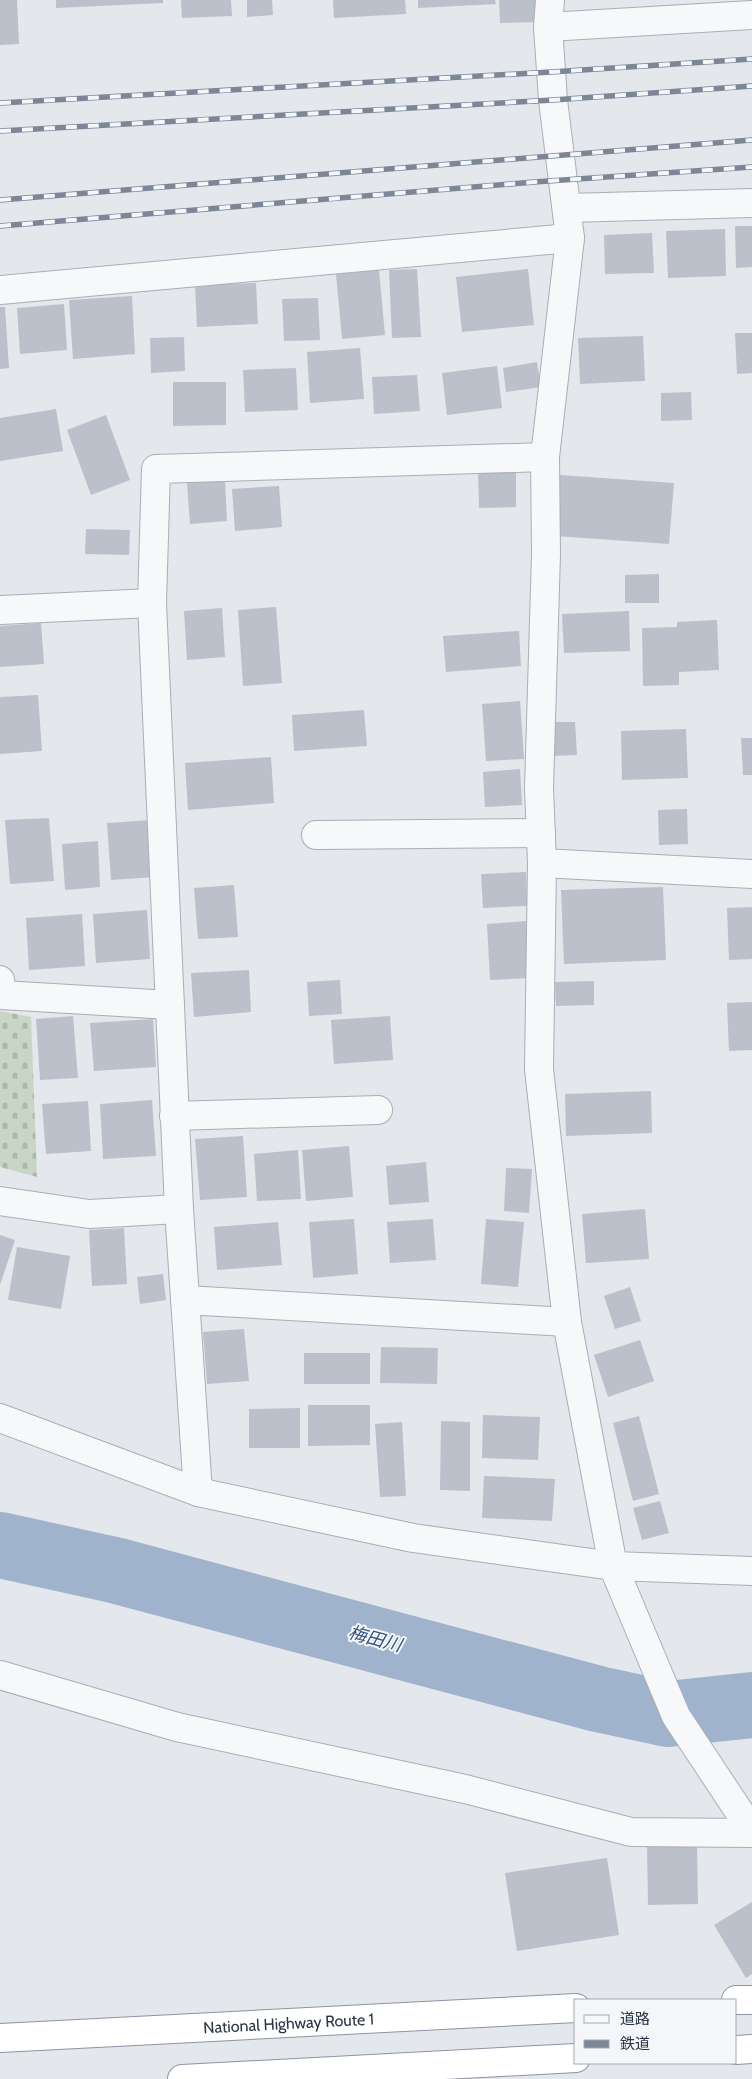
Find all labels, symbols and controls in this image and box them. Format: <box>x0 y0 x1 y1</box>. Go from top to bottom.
water label: 梅田川 <box>346 1621 406 1657</box>
legend <box>574 1999 737 2064</box>
street label: National Highway Route 1 <box>203 2010 374 2037</box>
text: 道路 <box>620 2010 650 2028</box>
text: 鉄道 <box>620 2035 650 2053</box>

